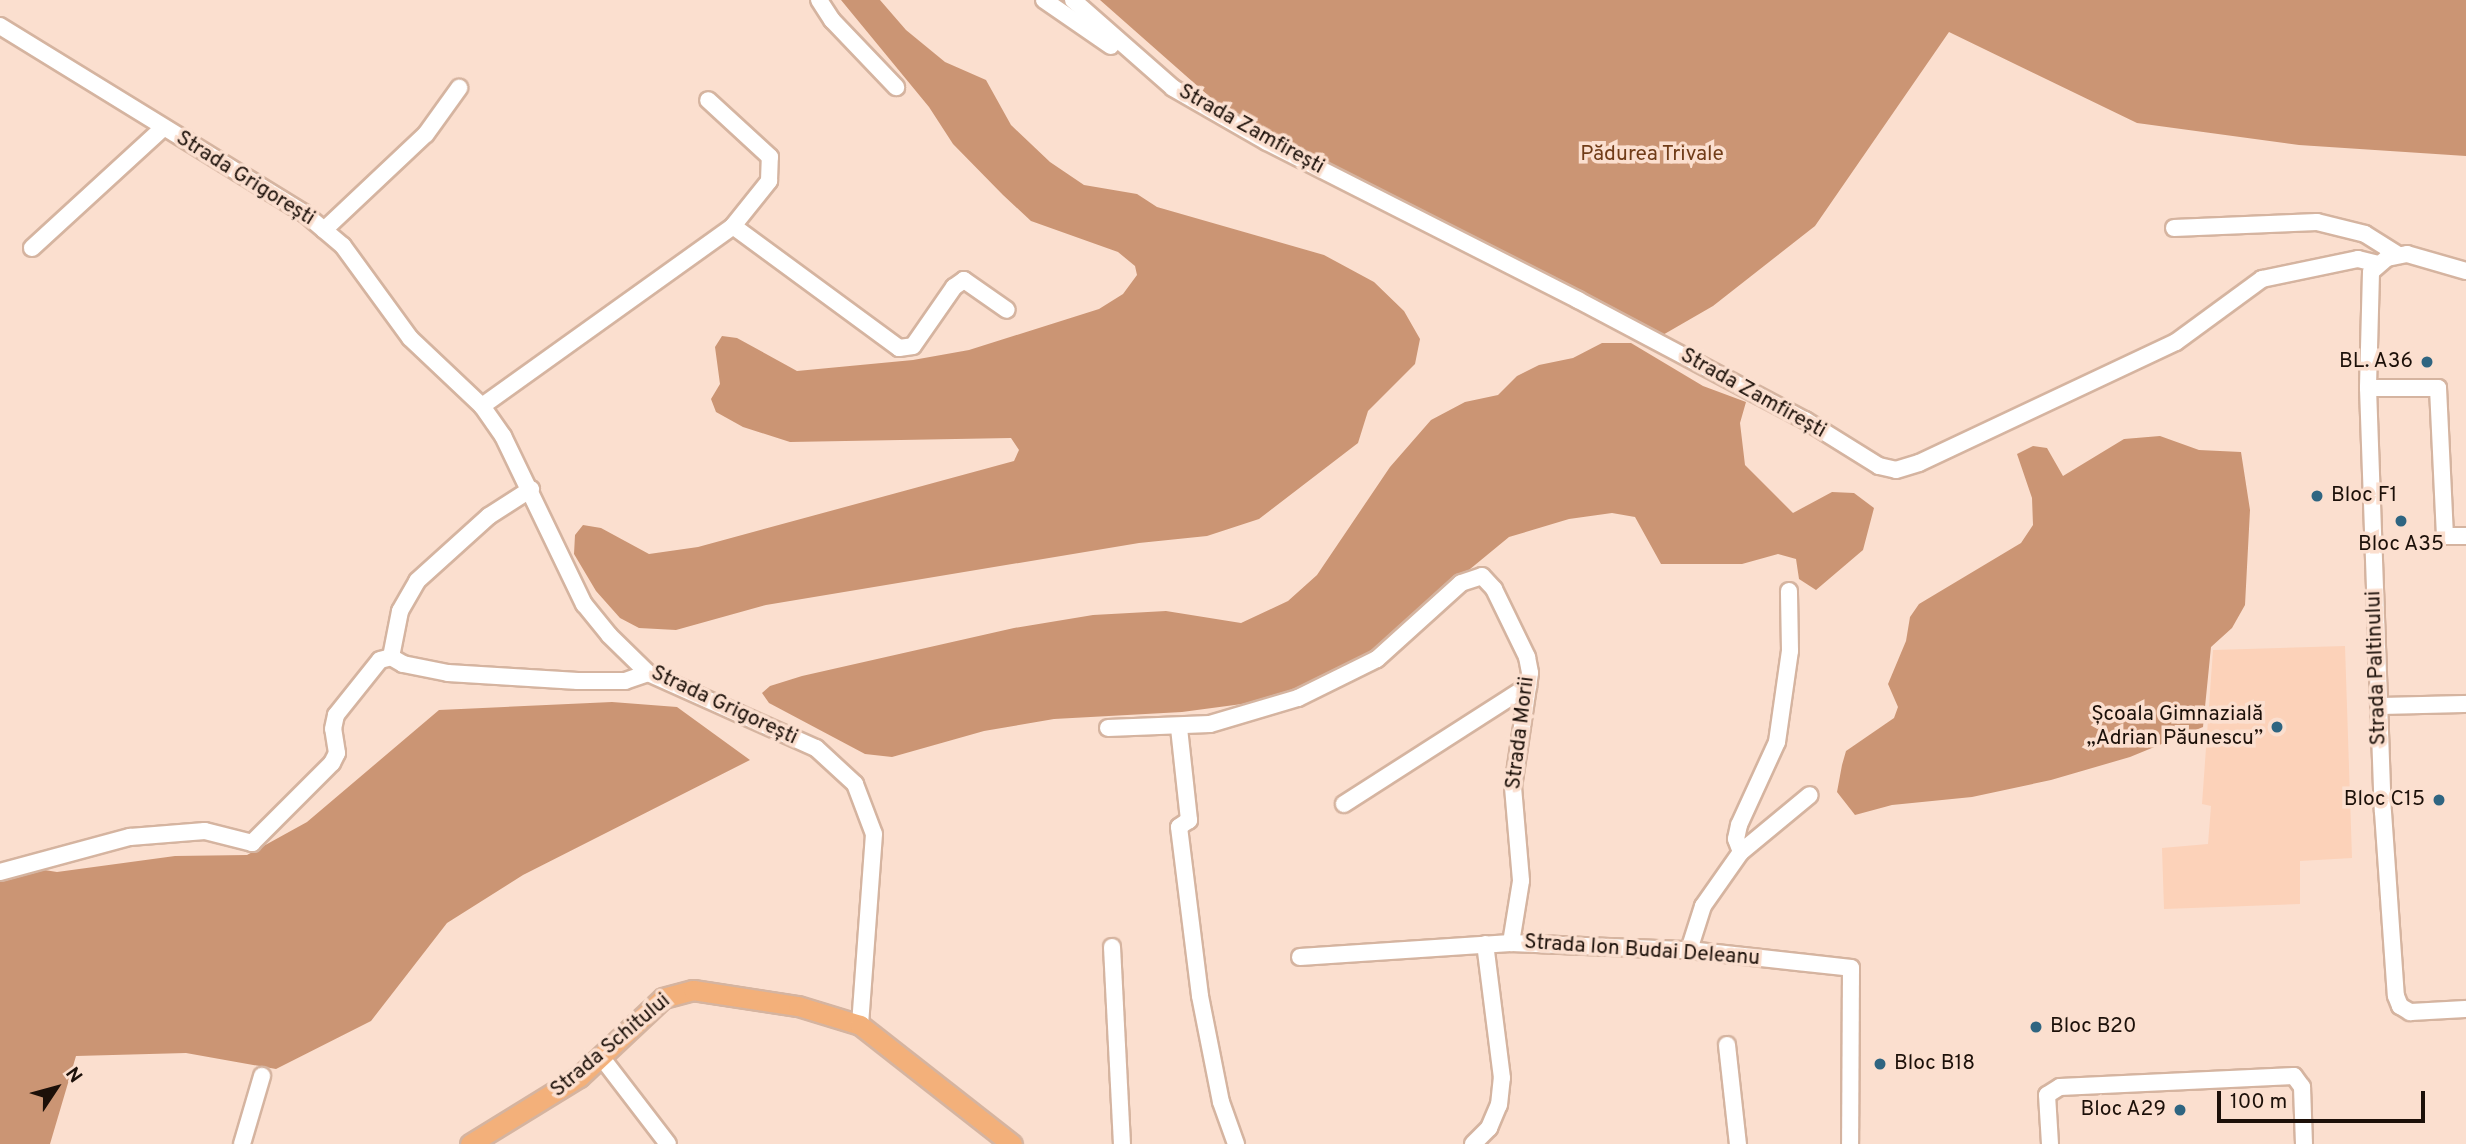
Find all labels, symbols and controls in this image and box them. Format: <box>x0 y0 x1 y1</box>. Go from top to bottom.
street label: Strada Zamfirești <box>1174 80 1328 180</box>
street label: Strada Grigorești <box>171 126 319 232</box>
park label: Pădurea Trivale <box>1580 142 1724 168</box>
street label: Strada Zamfirești <box>1676 344 1830 444</box>
place label: BL. A36 <box>2338 349 2413 375</box>
marker: BL. A36 <box>2419 354 2435 370</box>
place label: Bloc F1 <box>2331 483 2397 509</box>
marker: Bloc F1 <box>2309 488 2325 504</box>
marker: Bloc A35 <box>2393 513 2409 529</box>
place label: Bloc A35 <box>2358 532 2444 558</box>
street label: Strada Paltinului <box>2362 590 2392 746</box>
street label: Strada Grigorești <box>647 661 801 751</box>
street label: Strada Morii <box>1502 675 1540 791</box>
place label: Școala Gimnazială „Adrian Păunescu” <box>2087 702 2263 752</box>
marker: Școala Gimnazială „Adrian Păunescu” <box>2269 719 2285 735</box>
place label: Bloc C15 <box>2344 787 2425 813</box>
marker: Bloc C15 <box>2431 792 2447 808</box>
street label: Strada Ion Budai Deleanu <box>1523 930 1761 972</box>
street label: Strada Schitului <box>546 989 676 1103</box>
place label: Bloc B20 <box>2050 1014 2136 1040</box>
marker: Bloc B20 <box>2028 1019 2044 1035</box>
place label: Bloc B18 <box>1894 1051 1975 1077</box>
north arrow <box>21 1053 91 1123</box>
marker: Bloc B18 <box>1872 1056 1888 1072</box>
text: N <box>59 1063 87 1088</box>
scale bar <box>2221 1078 2429 1122</box>
text: 100 m <box>2230 1089 2287 1116</box>
place label: Bloc A29 <box>2080 1097 2166 1123</box>
marker: Bloc A29 <box>2172 1102 2188 1118</box>

